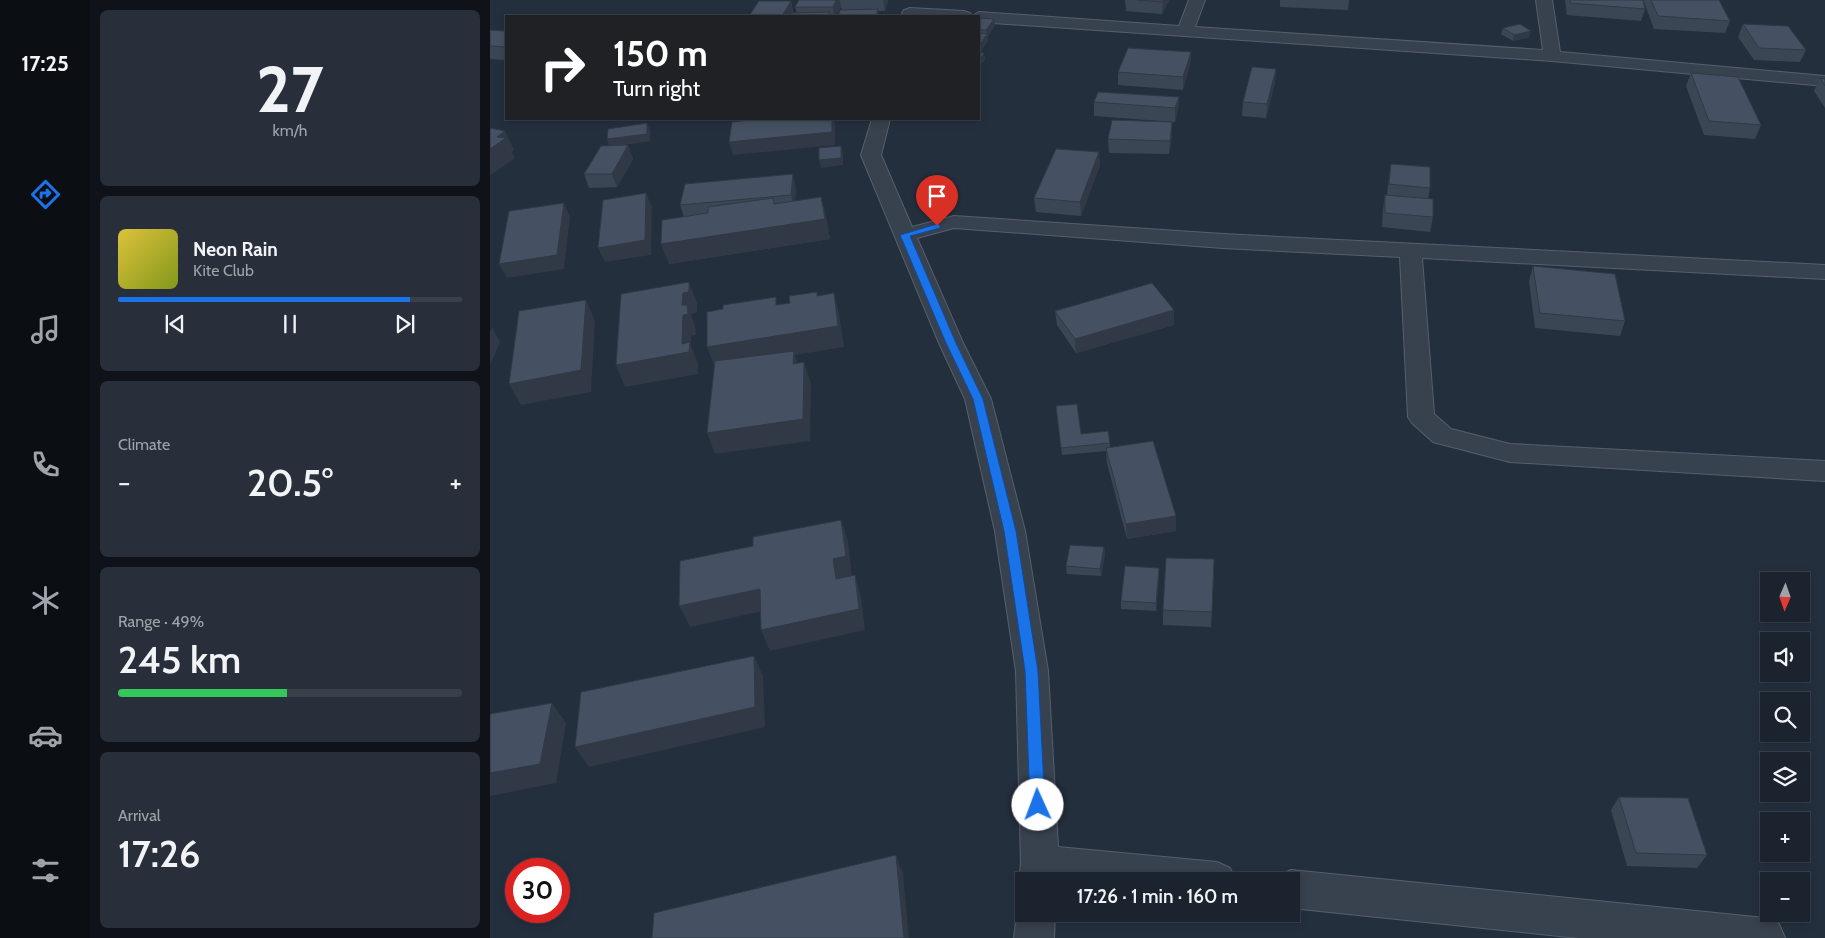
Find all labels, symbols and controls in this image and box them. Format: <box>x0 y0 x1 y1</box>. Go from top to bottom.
text: 150 m <box>613 32 708 75</box>
icon: right <box>530 35 595 100</box>
text: 27 <box>256 49 324 128</box>
text: 17:25 <box>21 50 69 77</box>
text: Turn right <box>613 75 700 102</box>
text: km/h <box>272 121 308 140</box>
pin <box>916 175 958 226</box>
icon: directions <box>28 177 63 212</box>
icon: arrive <box>923 182 951 210</box>
text: Neon Rain <box>193 238 278 261</box>
text: Kite Club <box>193 261 254 280</box>
icon: previous <box>161 310 189 338</box>
icon: pause <box>276 310 304 338</box>
icon: next <box>391 310 419 338</box>
icon: music <box>28 312 63 347</box>
text: Climate <box>118 435 170 454</box>
icon: phone <box>28 447 63 482</box>
text: 20.5° <box>247 459 333 506</box>
text: − <box>118 465 130 499</box>
text: + <box>450 465 462 499</box>
north arrow <box>1760 572 1810 622</box>
map controls <box>1760 572 1810 922</box>
icon: climate <box>28 583 63 618</box>
text: Range · 49% <box>118 612 204 631</box>
button: sound <box>1760 632 1810 682</box>
text: 245 km <box>118 636 241 683</box>
button: search <box>1760 692 1810 742</box>
icon: car <box>28 718 63 753</box>
button: layers <box>1760 752 1810 802</box>
position arrow <box>1011 778 1063 830</box>
text: Arrival <box>118 806 161 825</box>
button: + <box>1760 812 1810 862</box>
text: 17:26 <box>118 830 200 877</box>
icon: filters <box>28 853 63 888</box>
speed limit sign: 30 <box>505 858 570 923</box>
button: − <box>1760 872 1810 922</box>
text: 17:26 · 1 min · 160 m <box>1077 885 1238 908</box>

